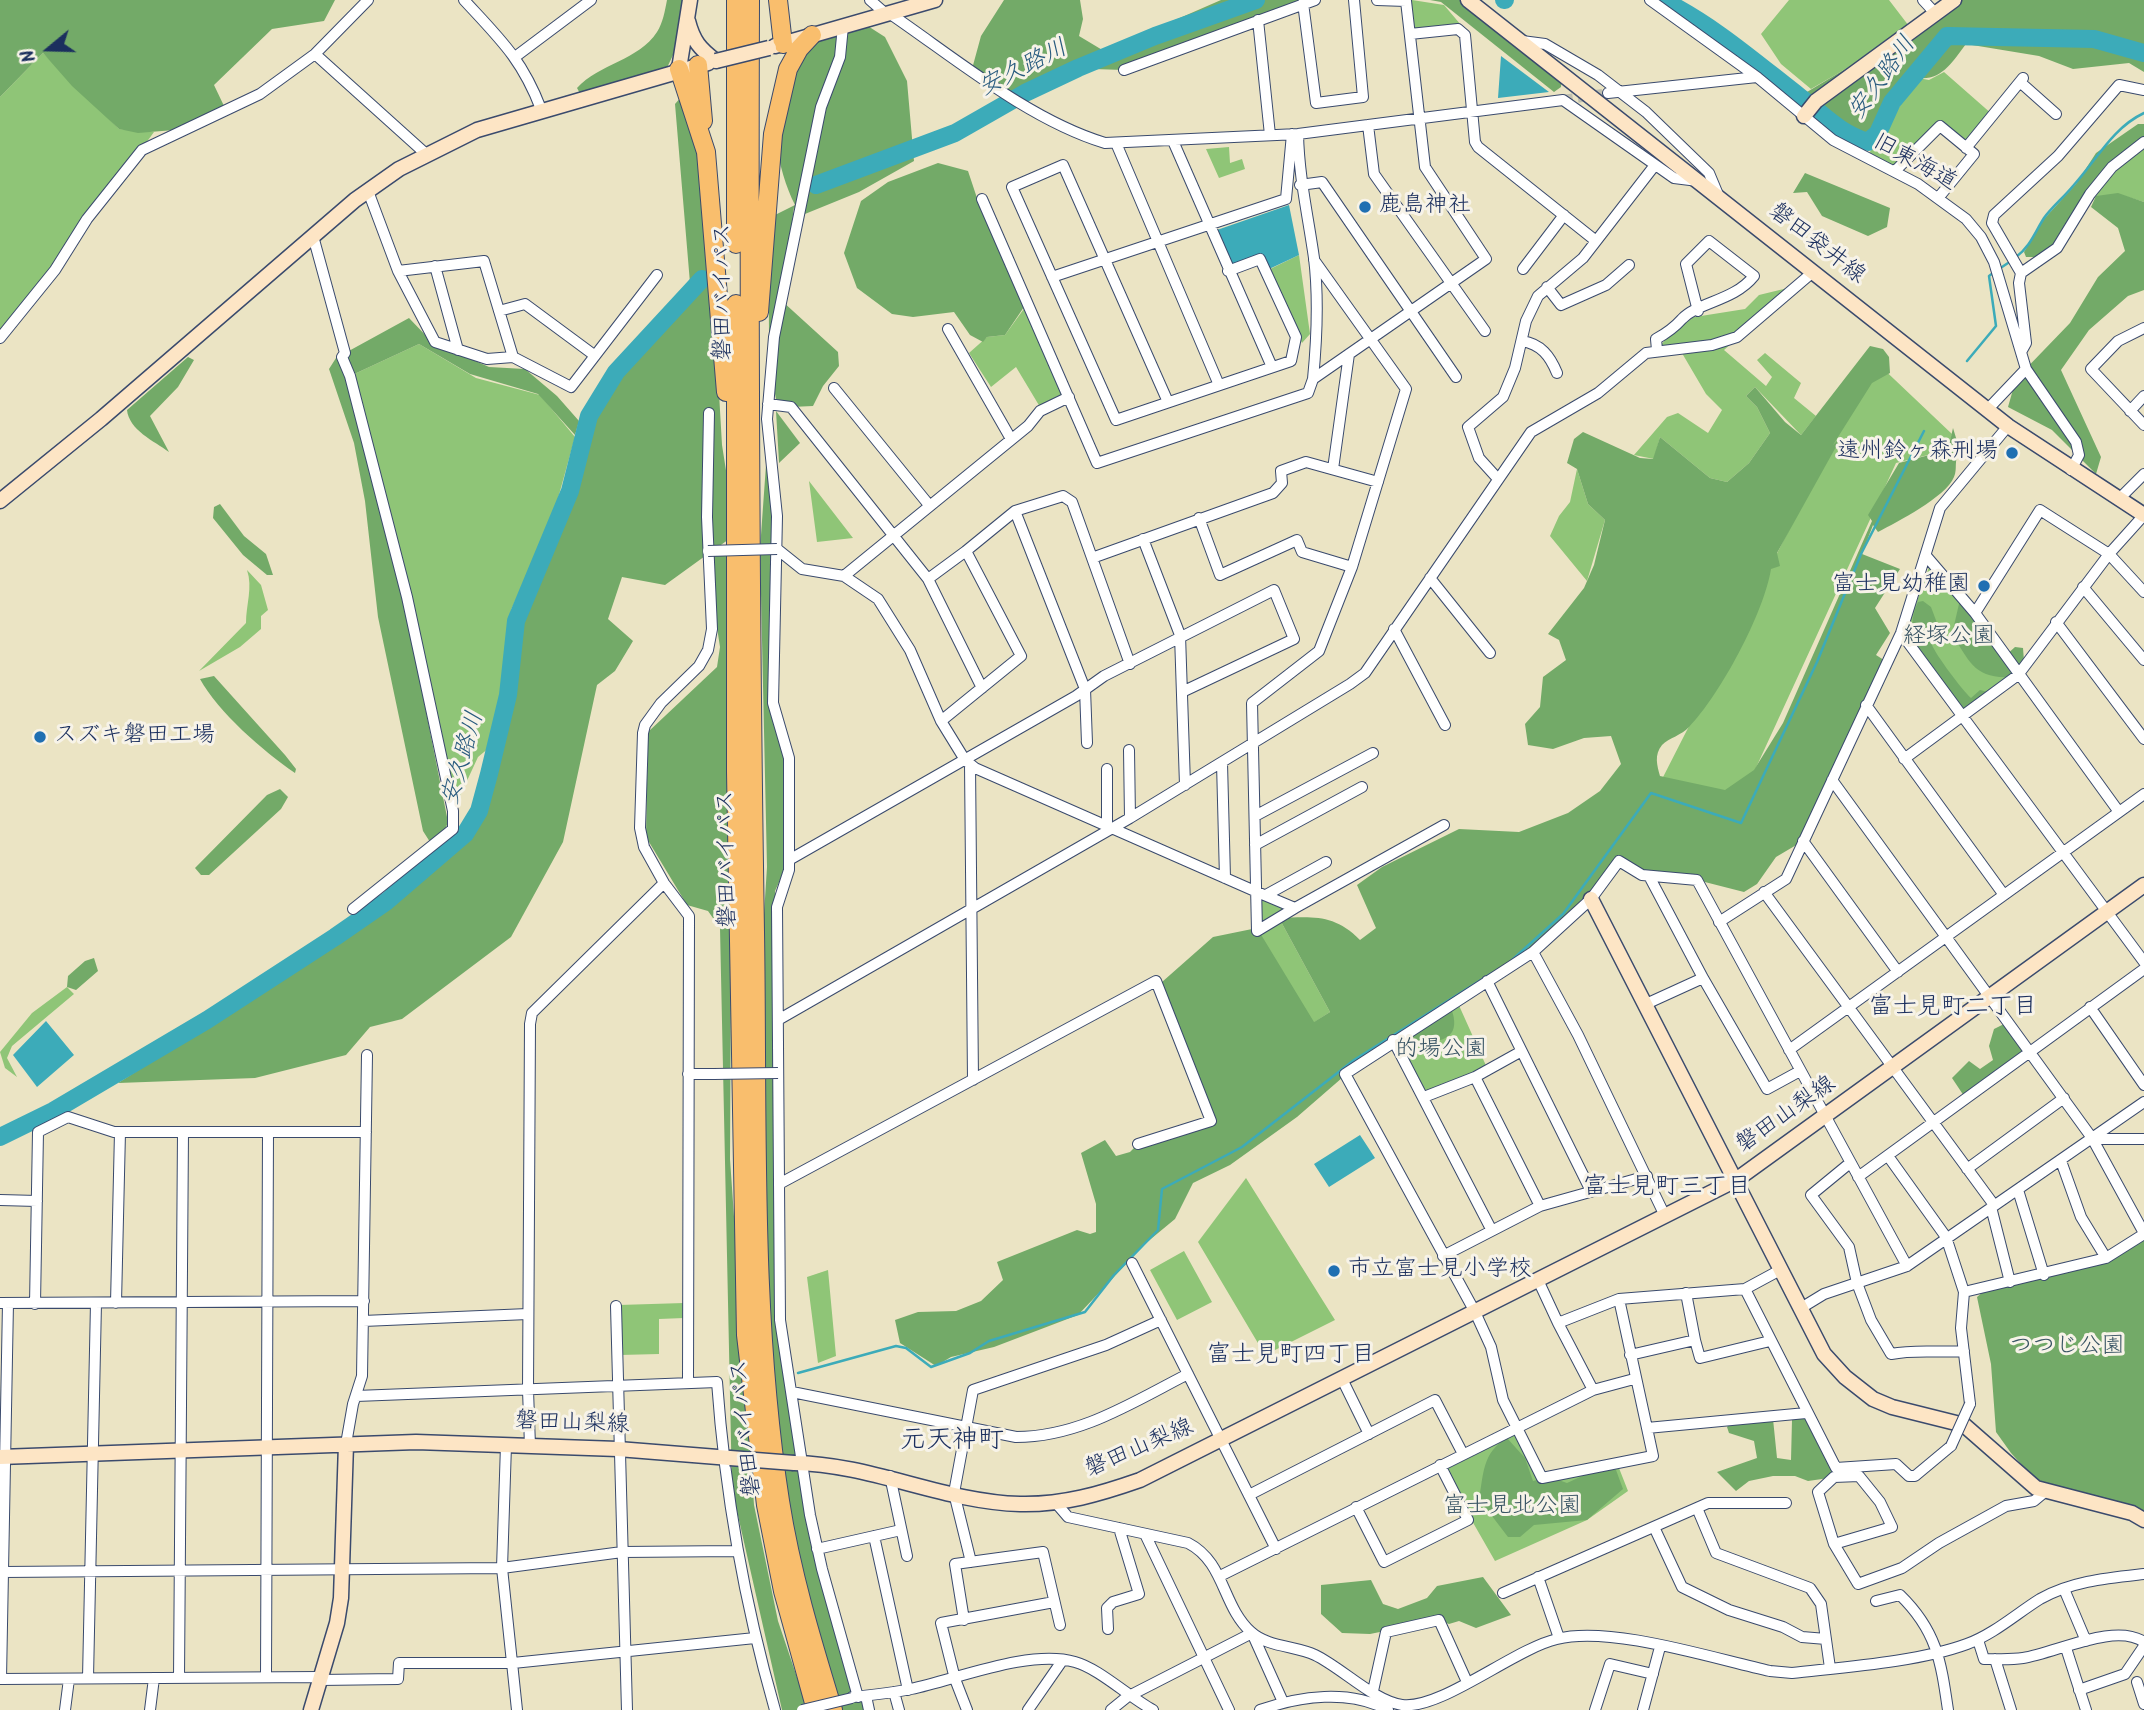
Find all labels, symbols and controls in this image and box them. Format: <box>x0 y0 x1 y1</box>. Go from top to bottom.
north arrow <box>14 14 84 84</box>
water label: 安久路川 <box>1844 32 1924 126</box>
water label: 安久路川 <box>975 35 1073 105</box>
text: N <box>13 45 45 66</box>
street label: 旧東海道 <box>1867 130 1961 198</box>
place label: 鹿島神社 <box>1379 193 1471 221</box>
marker: 鹿島神社 <box>1357 199 1373 215</box>
street label: 磐田袋井線 <box>1762 199 1870 291</box>
street label: 磐田バイパス <box>711 223 739 361</box>
place label: 遠州鈴ヶ森刑場 <box>1837 439 1998 467</box>
marker: 遠州鈴ヶ森刑場 <box>2004 445 2020 461</box>
place label: 富士見幼稚園 <box>1832 572 1970 600</box>
marker: 富士見幼稚園 <box>1976 578 1992 594</box>
park label: 経塚公園 <box>1903 624 1995 652</box>
water label: 安久路川 <box>438 709 492 809</box>
place label: スズキ磐田工場 <box>54 723 215 751</box>
marker: スズキ磐田工場 <box>32 729 48 745</box>
street label: 磐田バイパス <box>714 790 744 928</box>
district label: 富士見町二丁目 <box>1869 995 2037 1023</box>
park label: 的場公園 <box>1395 1037 1487 1065</box>
street label: 磐田山梨線 <box>1732 1072 1842 1160</box>
district label: 富士見町三丁目 <box>1583 1175 1751 1203</box>
place label: 市立富士見小学校 <box>1348 1257 1532 1285</box>
marker: 市立富士見小学校 <box>1326 1263 1342 1279</box>
park label: つつじ公園 <box>2010 1334 2124 1362</box>
district label: 富士見町四丁目 <box>1207 1343 1375 1371</box>
street label: 磐田バイパス <box>727 1358 769 1498</box>
street label: 磐田山梨線 <box>514 1409 630 1441</box>
street label: 磐田山梨線 <box>1082 1415 1198 1485</box>
district label: 元天神町 <box>900 1427 1004 1459</box>
park label: 富士見北公園 <box>1443 1494 1581 1522</box>

